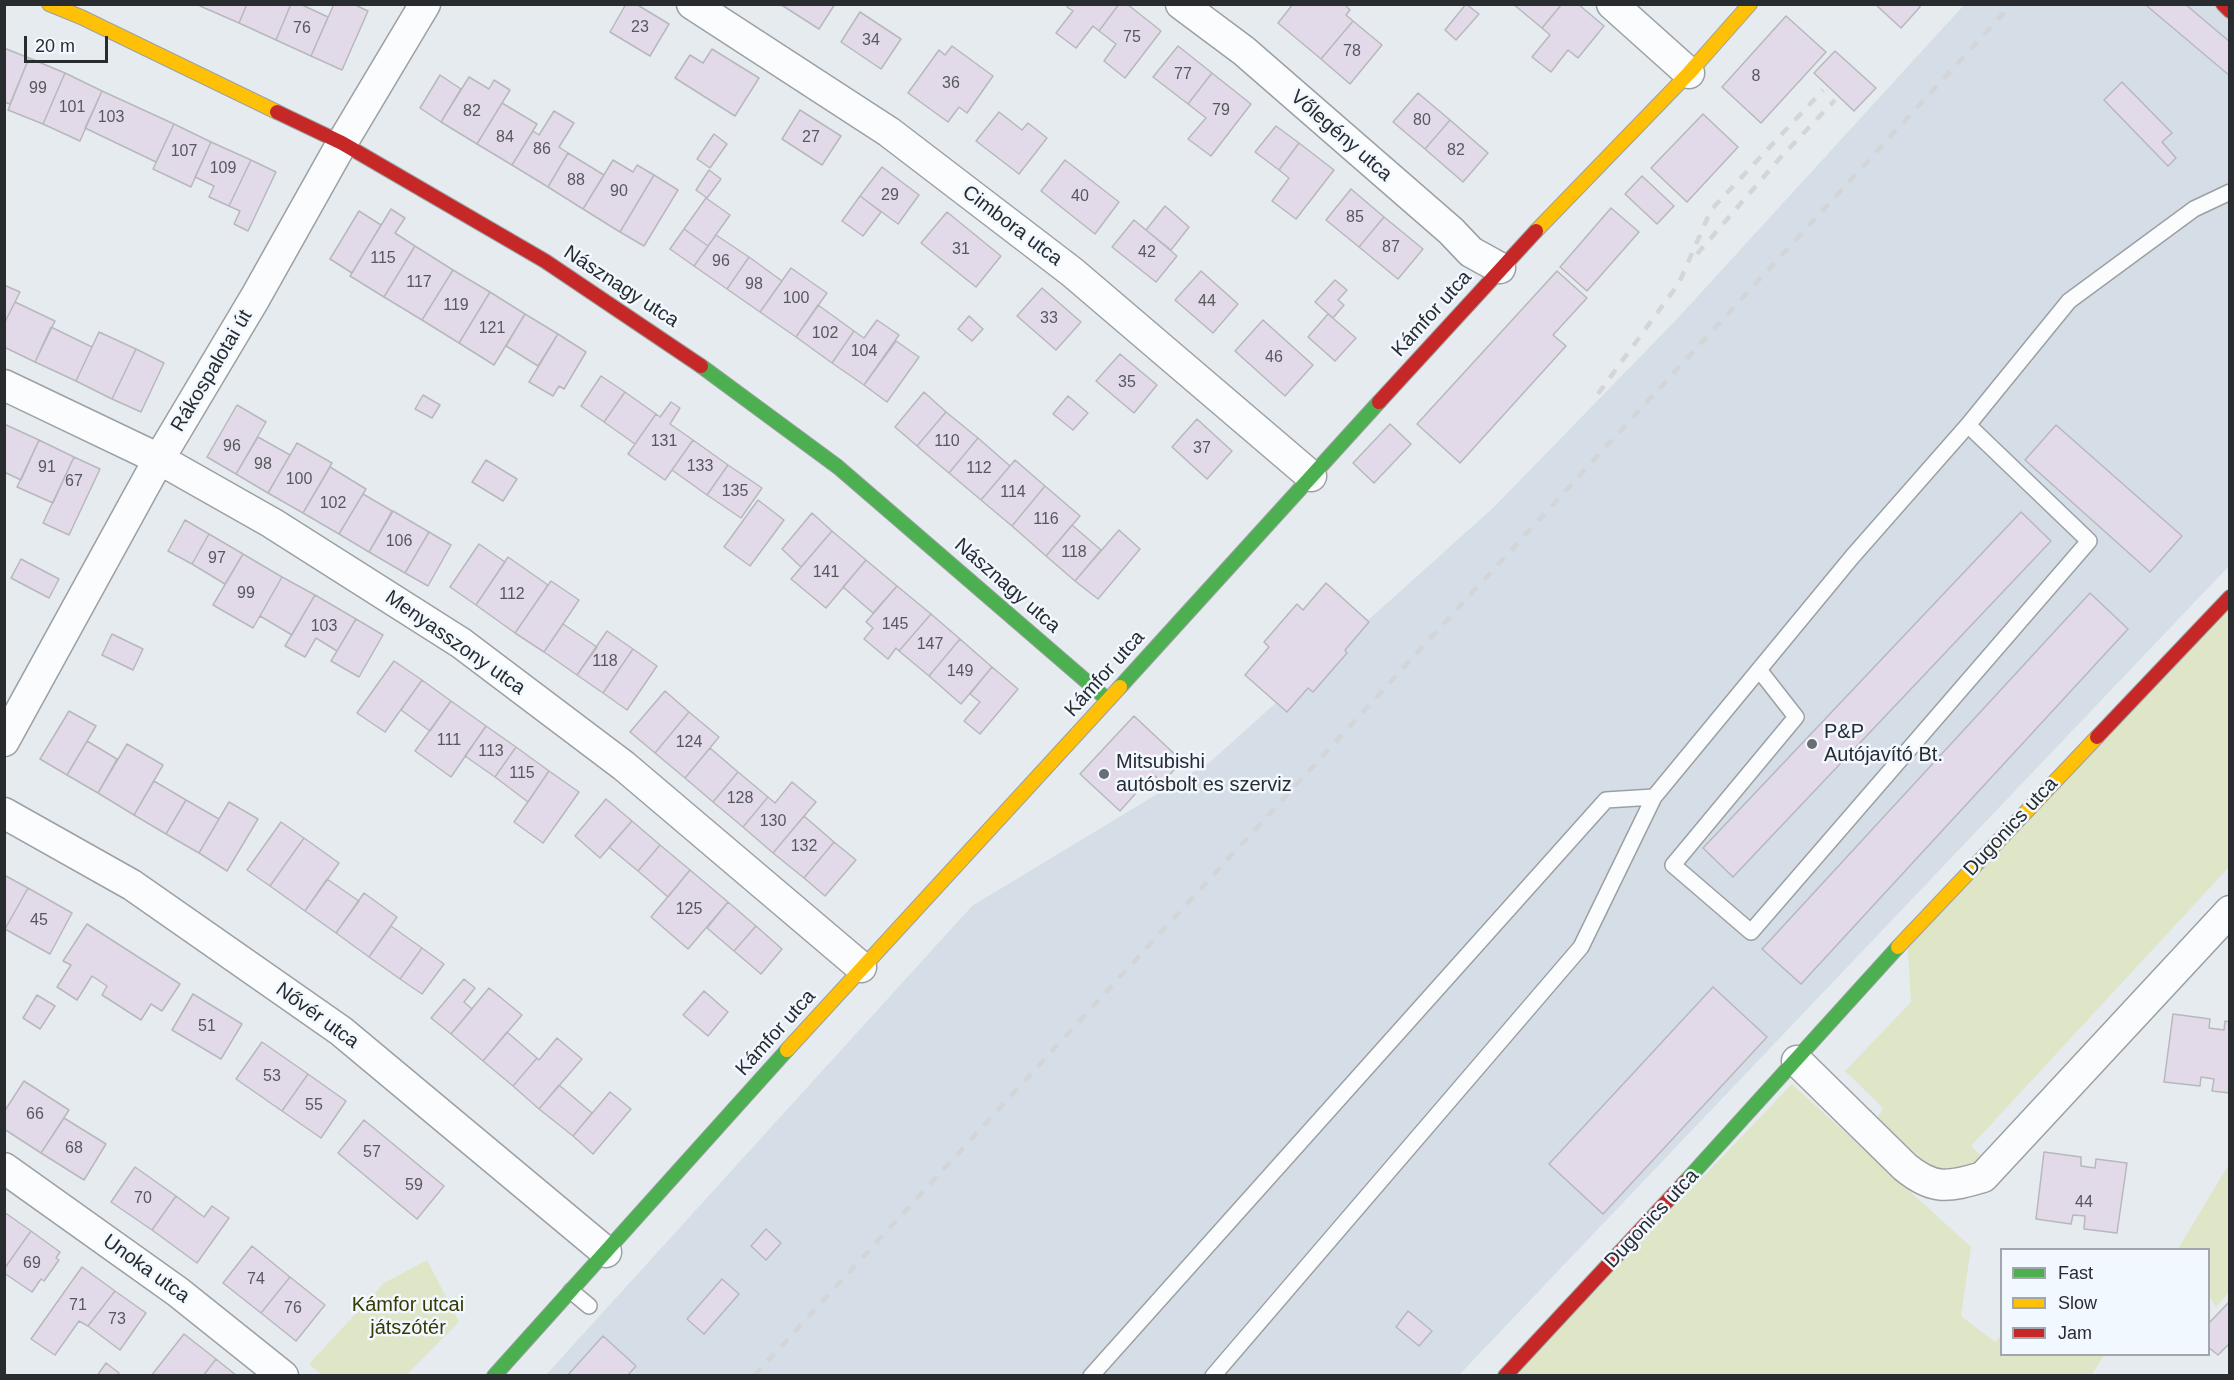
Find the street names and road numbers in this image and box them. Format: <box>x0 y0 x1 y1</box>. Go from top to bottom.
street label: Vőlegény utca <box>1285 85 1397 187</box>
street label: Cimbora utca <box>957 181 1067 271</box>
street label: Násznagy utca <box>559 241 683 333</box>
street label: Kámfor utca <box>1387 266 1477 362</box>
street label: Rákospalotai út <box>166 306 258 436</box>
street label: Násznagy utca <box>949 534 1065 638</box>
street label: Menyasszony utca <box>380 586 530 700</box>
street label: Kámfor utca <box>1060 626 1150 722</box>
street label: Dugonics utca <box>1959 772 2063 882</box>
street label: Nővér utca <box>271 978 363 1054</box>
street label: Kámfor utca <box>731 985 821 1081</box>
street label: Dugonics utca <box>1600 1164 1704 1274</box>
street label: Unoka utca <box>98 1230 194 1308</box>

